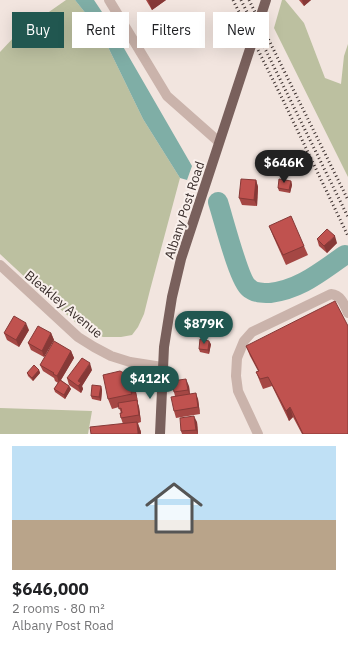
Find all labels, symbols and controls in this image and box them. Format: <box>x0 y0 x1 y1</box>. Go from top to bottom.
chip: Buy <box>12 12 64 48</box>
chip: Rent <box>72 12 129 48</box>
chip: Filters <box>137 12 205 48</box>
chip: New <box>213 12 269 48</box>
pin: $646K <box>256 150 312 184</box>
text: $646K <box>264 154 304 171</box>
street label: Albany Post Road <box>161 159 208 261</box>
street label: Bleakley Avenue <box>21 267 106 342</box>
pin: $879K <box>176 311 232 345</box>
text: $879K <box>184 315 224 332</box>
pin: $412K <box>122 366 178 400</box>
text: $412K <box>130 370 170 387</box>
icon: home <box>138 472 210 544</box>
text: $646,000 <box>12 578 89 600</box>
text: 2 rooms · 80 m² <box>12 600 105 617</box>
text: Albany Post Road <box>12 617 114 634</box>

